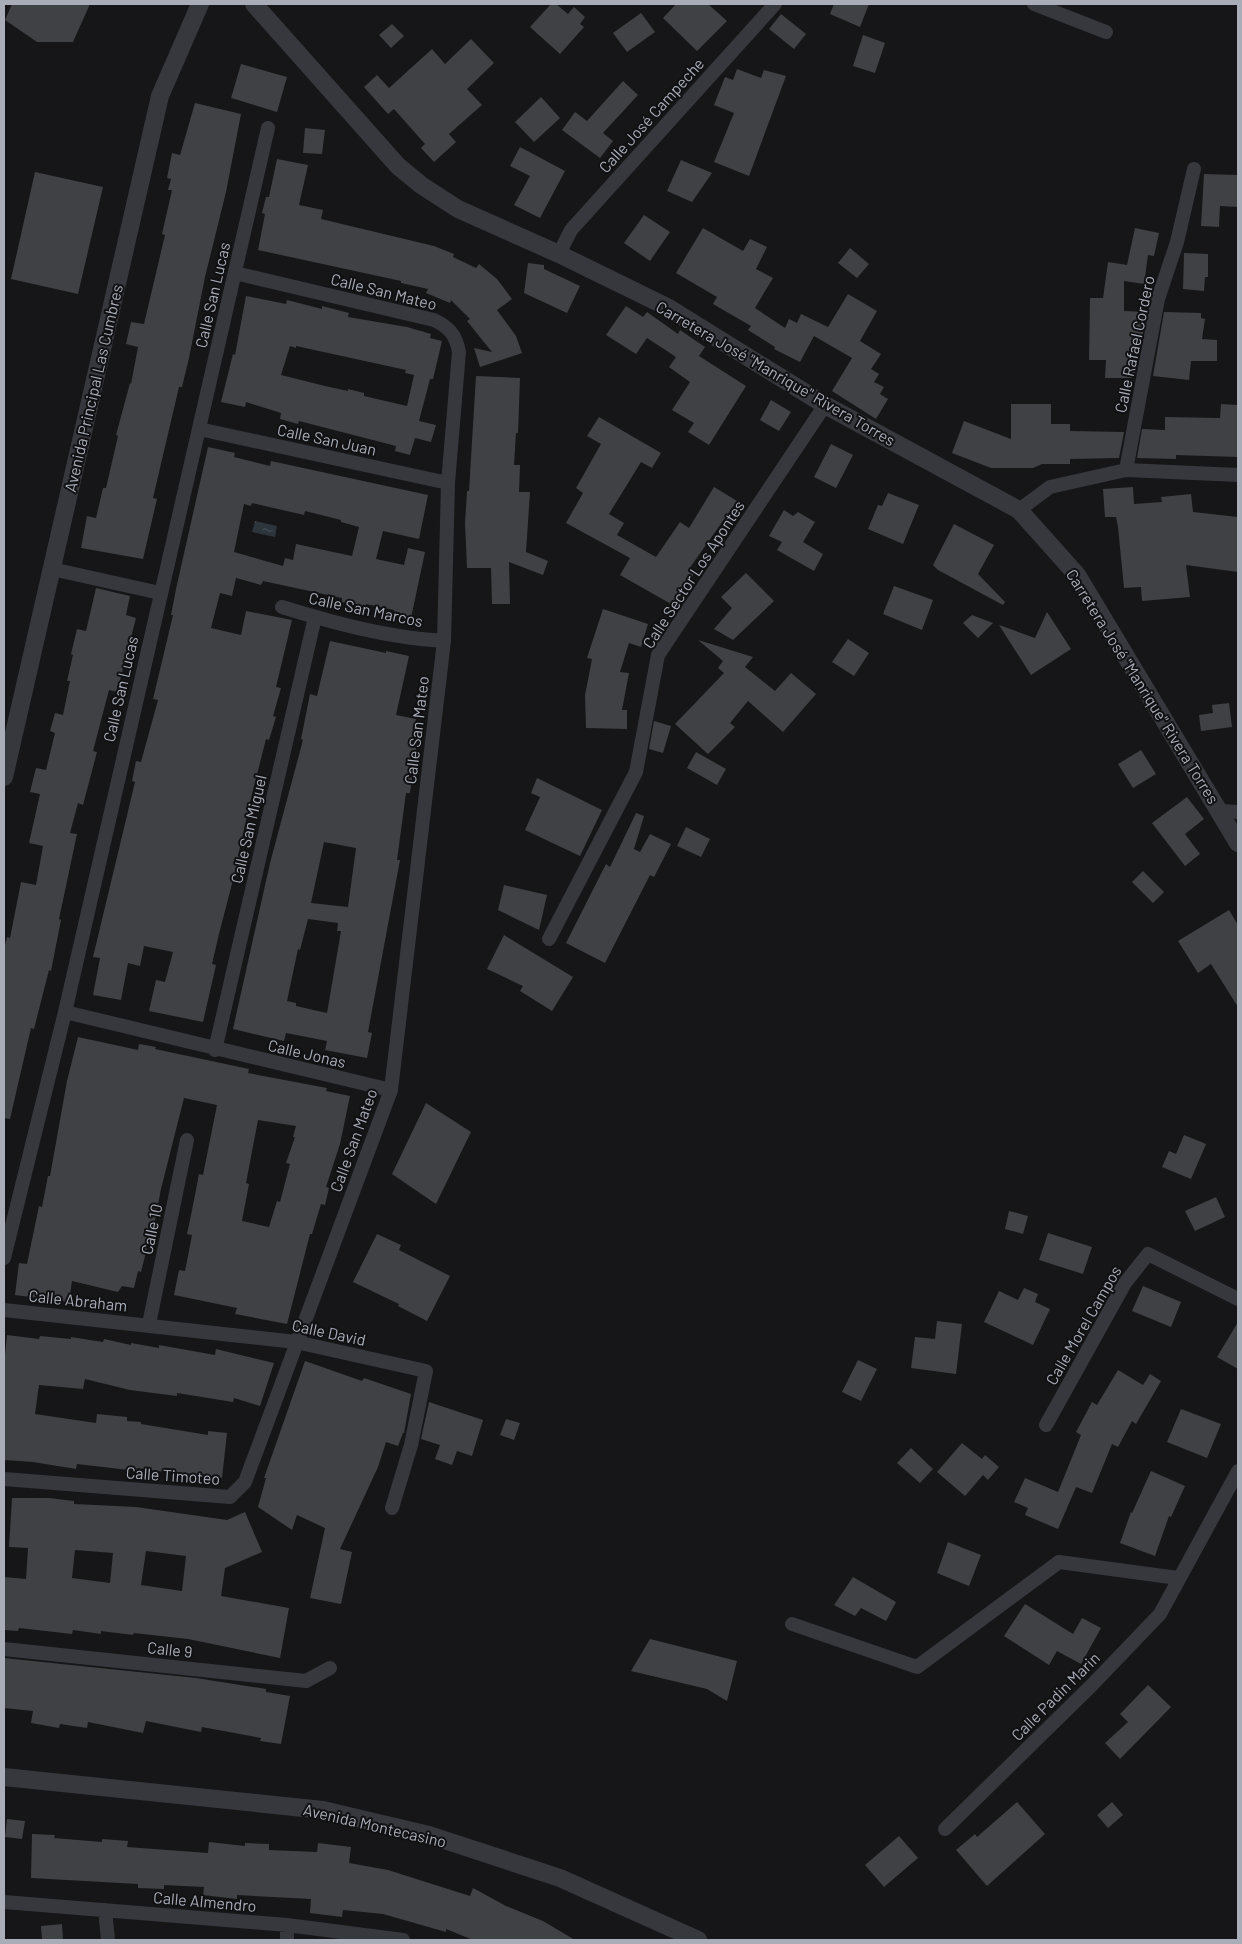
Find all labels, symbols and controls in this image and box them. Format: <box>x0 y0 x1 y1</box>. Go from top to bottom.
street label: Calle José Campeche <box>594 54 708 176</box>
street label: Calle San Lucas <box>191 240 233 350</box>
street label: Calle San Mateo <box>329 269 439 313</box>
street label: Calle Rafael Cordero <box>1110 274 1158 414</box>
street label: Avenida Principal Las Cumbres <box>60 282 126 494</box>
street label: Carretera José "Manrique" Rivera Torres <box>653 297 899 449</box>
street label: Calle San Juan <box>276 419 378 459</box>
street label: Calle Sector Los Apontes <box>638 496 748 652</box>
street label: Carretera José "Manrique" Rivera Torres <box>1063 565 1223 807</box>
street label: Calle San Marcos <box>307 588 425 630</box>
street label: Calle San Lucas <box>99 634 141 744</box>
street label: Calle San Mateo <box>400 675 432 785</box>
street label: Calle San Miguel <box>226 773 270 885</box>
street label: Calle Jonas <box>266 1035 348 1071</box>
street label: Calle San Mateo <box>326 1086 380 1194</box>
street label: Calle 10 <box>136 1202 166 1256</box>
street label: Calle Morel Campos <box>1041 1262 1125 1388</box>
street label: Calle Abraham <box>28 1285 128 1315</box>
street label: Calle David <box>290 1315 368 1349</box>
street label: Calle Timoteo <box>125 1462 221 1488</box>
street label: Calle 9 <box>147 1637 193 1661</box>
street label: Calle Padin Marin <box>1007 1648 1103 1744</box>
street label: Avenida Montecasino <box>302 1799 448 1851</box>
street label: Calle Almendro <box>153 1887 257 1915</box>

